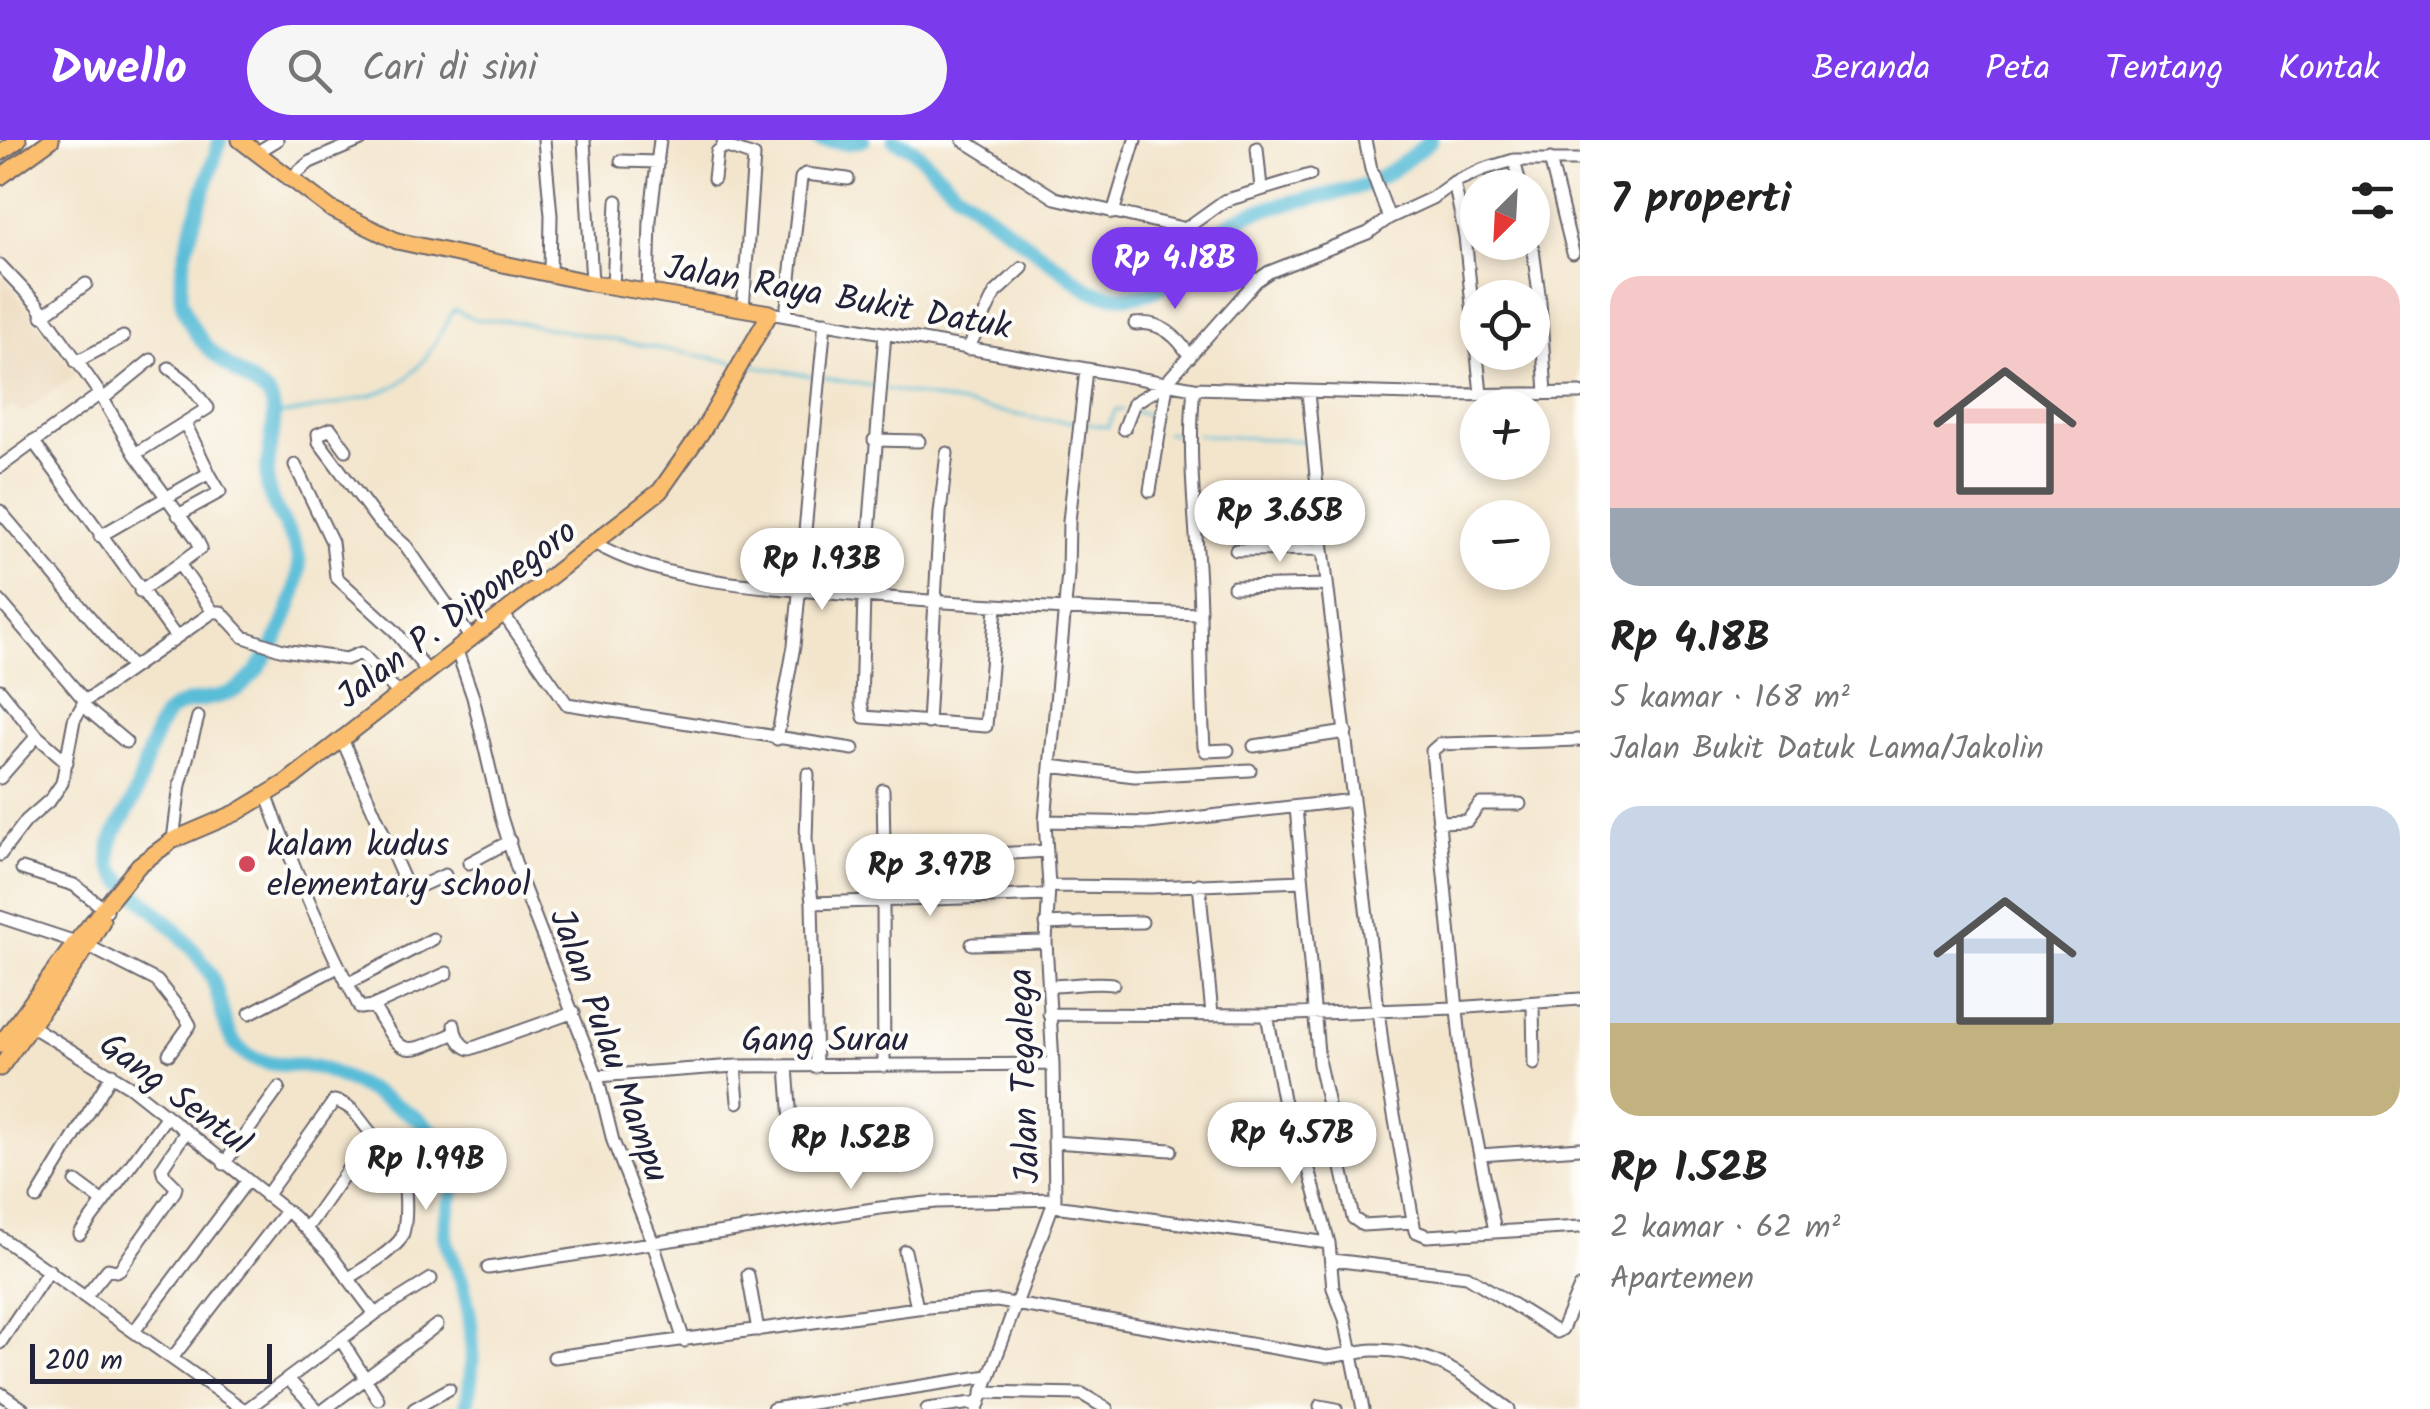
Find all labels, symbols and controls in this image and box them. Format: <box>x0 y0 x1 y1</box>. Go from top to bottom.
search box <box>247 25 947 115</box>
text: Dwello <box>50 32 187 108</box>
text: Cari di sini <box>362 40 537 100</box>
text: Beranda <box>1812 42 1930 98</box>
text: Peta <box>1985 42 2050 98</box>
text: Tentang <box>2105 42 2223 98</box>
text: Kontak <box>2278 42 2380 98</box>
icon: search <box>282 43 337 98</box>
text: 7 properti <box>1610 167 1791 234</box>
north arrow <box>1460 170 1550 260</box>
map controls <box>1460 170 1550 590</box>
icon: filters <box>2345 173 2400 228</box>
pin: Rp 4.18B <box>1072 227 1278 312</box>
text: Rp 4.18B <box>1114 234 1236 285</box>
street label: Jalan Raya Bukit Datuk <box>660 241 1016 357</box>
button: locate <box>1460 280 1550 370</box>
icon: home <box>1915 341 2095 521</box>
button: + <box>1460 390 1550 480</box>
pin: Rp 3.65B <box>1177 480 1383 565</box>
text: Rp 3.65B <box>1216 487 1344 538</box>
button: − <box>1460 500 1550 590</box>
street label: Jalan P. Diponegoro <box>325 506 590 725</box>
pin: Rp 1.93B <box>719 528 925 613</box>
text: Rp 1.93B <box>762 535 882 586</box>
text: Rp 4.18B <box>1610 606 1771 673</box>
text: 5 kamar · 168 m² <box>1610 673 1850 724</box>
text: Jalan Bukit Datuk Lama/Jakolin <box>1610 724 2044 775</box>
place label: kalam kudus elementary school <box>267 819 531 915</box>
pin: Rp 3.97B <box>827 834 1033 919</box>
text: Rp 3.97B <box>867 841 993 892</box>
marker: kalam kudus elementary school <box>236 853 258 875</box>
icon: home <box>1915 871 2095 1051</box>
street label: Jalan Pulau Mampu <box>532 901 683 1191</box>
street label: Jalan Tegalega <box>994 967 1058 1184</box>
street label: Gang Surau <box>741 1014 909 1070</box>
street label: Gang Sentul <box>86 1019 263 1172</box>
pin: Rp 4.57B <box>1189 1102 1395 1187</box>
pin: Rp 1.52B <box>748 1107 954 1192</box>
text: Rp 4.57B <box>1229 1109 1355 1160</box>
text: Rp 1.52B <box>791 1114 911 1165</box>
pin: Rp 1.99B <box>323 1128 529 1213</box>
text: Rp 1.99B <box>367 1135 485 1186</box>
text: Rp 1.52B <box>1610 1136 1769 1203</box>
text: 2 kamar · 62 m² <box>1610 1203 1840 1254</box>
text: Apartemen <box>1610 1254 1754 1305</box>
scale bar <box>30 1339 272 1384</box>
text: 200 m <box>45 1339 123 1384</box>

